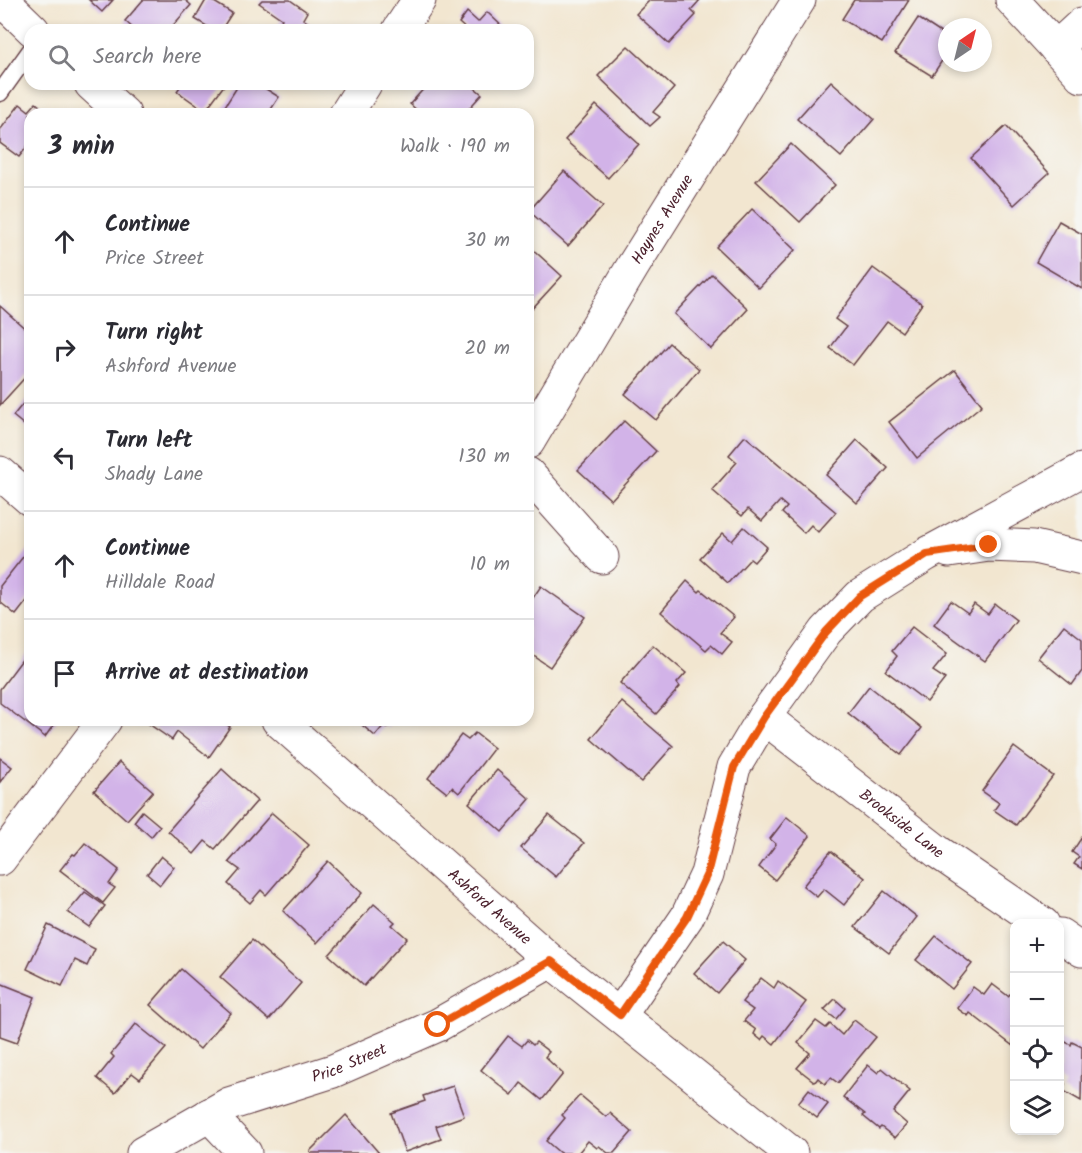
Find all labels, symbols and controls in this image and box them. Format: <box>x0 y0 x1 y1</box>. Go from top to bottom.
north arrow <box>938 18 992 72</box>
search box <box>24 24 534 90</box>
text: Search here <box>93 40 201 75</box>
icon: search <box>45 41 78 74</box>
text: 3 min <box>48 126 115 168</box>
text: Walk · 190 m <box>400 131 510 163</box>
street label: Haynes Avenue <box>625 169 700 269</box>
text: Continue <box>105 208 190 243</box>
icon: ahead <box>48 225 81 258</box>
text: 30 m <box>465 225 510 257</box>
text: Price Street <box>105 243 204 275</box>
text: Turn right <box>105 316 203 351</box>
icon: right <box>48 333 81 366</box>
text: 20 m <box>464 333 510 365</box>
text: Ashford Avenue <box>105 351 236 383</box>
text: Turn left <box>105 424 192 459</box>
icon: left <box>48 441 81 474</box>
text: 130 m <box>458 441 510 473</box>
text: Shady Lane <box>105 459 203 491</box>
route end <box>975 531 1001 557</box>
text: Continue <box>105 532 190 567</box>
icon: ahead <box>48 549 81 582</box>
text: 10 m <box>470 549 510 581</box>
text: Hilldale Road <box>105 567 214 599</box>
text: Arrive at destination <box>105 656 308 691</box>
icon: arrive <box>48 657 81 690</box>
street label: Brookside Lane <box>854 783 949 865</box>
street label: Ashford Avenue <box>442 862 537 951</box>
map controls <box>1010 919 1064 1135</box>
button: + <box>1010 919 1064 973</box>
button: − <box>1010 973 1064 1027</box>
route start <box>424 1011 450 1037</box>
button: locate <box>1010 1027 1064 1081</box>
street label: Price Street <box>309 1036 391 1089</box>
button: layers <box>1010 1081 1064 1135</box>

